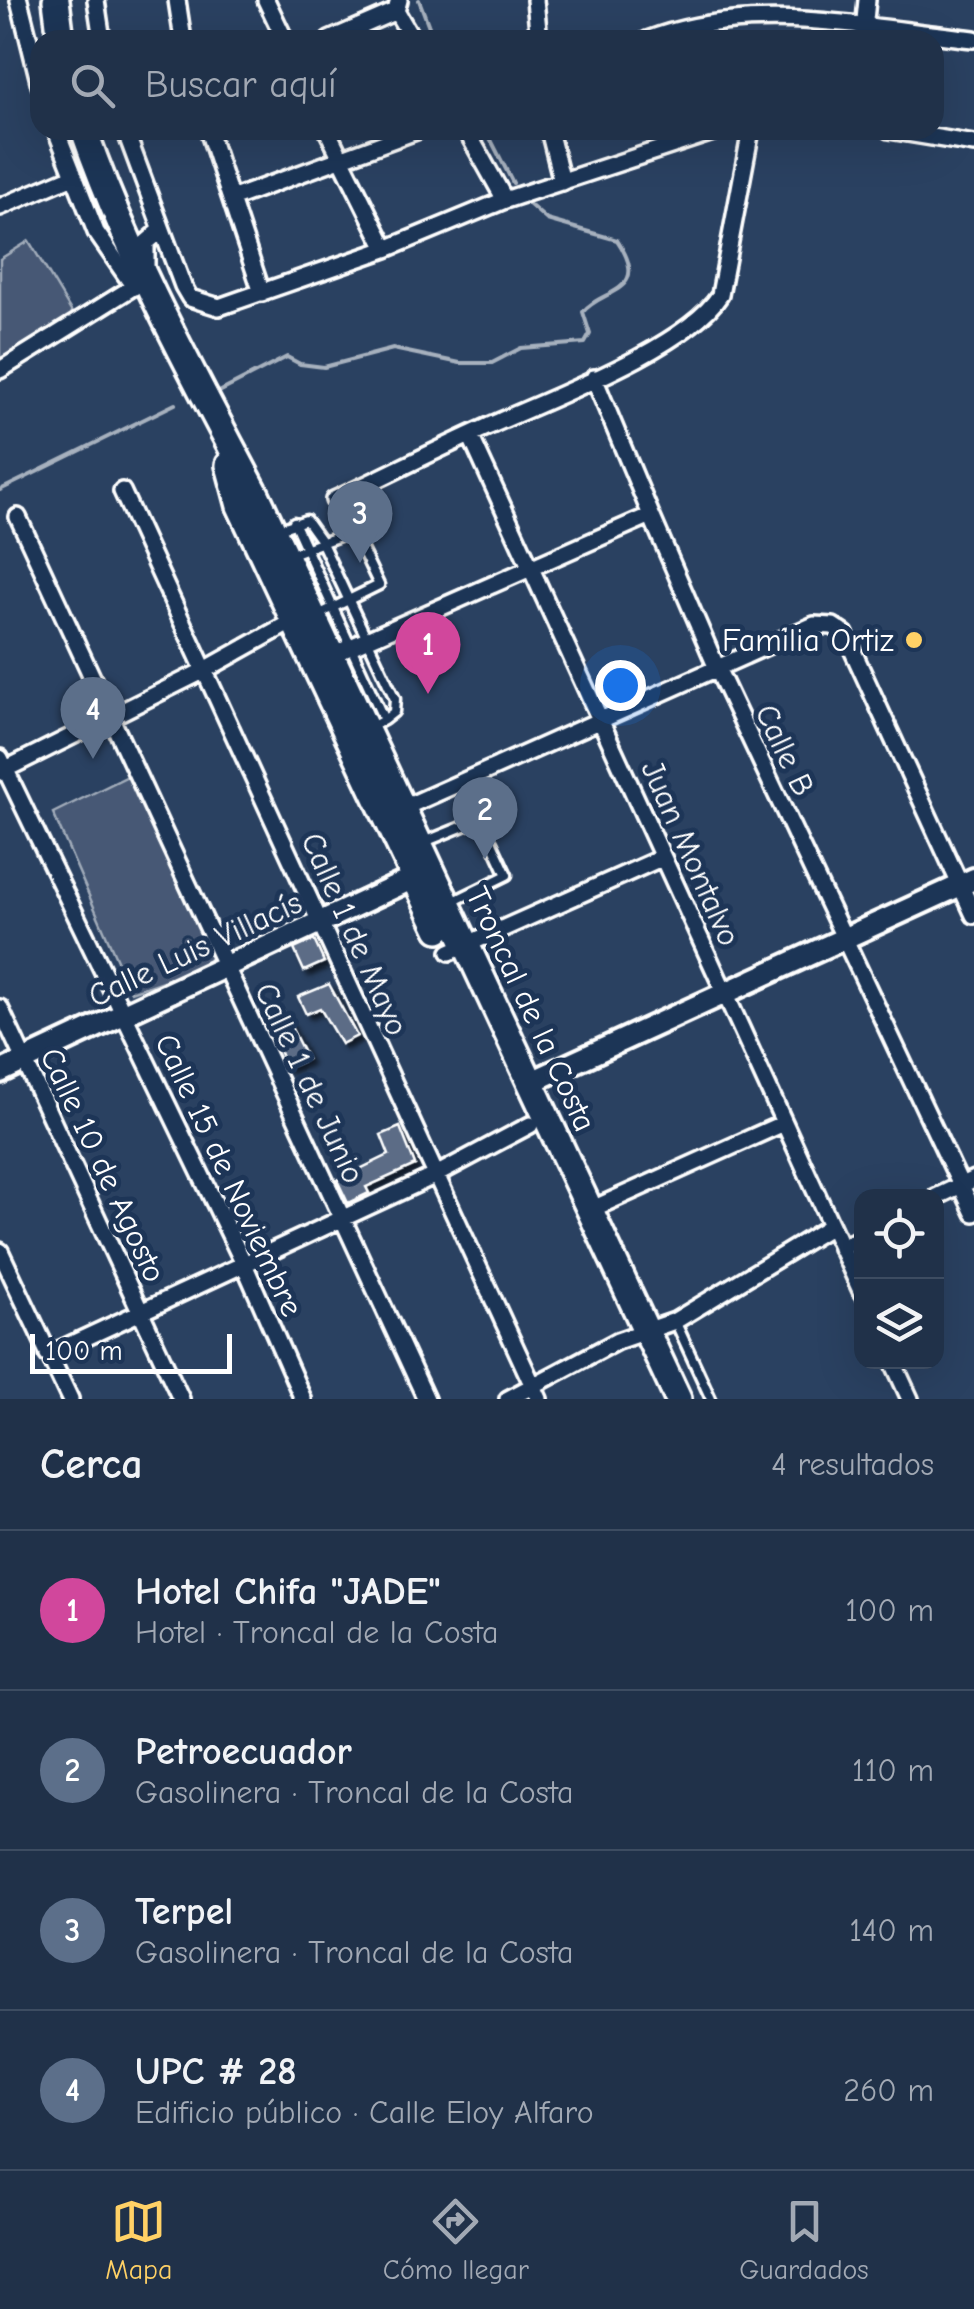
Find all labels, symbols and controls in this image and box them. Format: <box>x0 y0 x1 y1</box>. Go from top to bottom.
search box <box>30 30 944 140</box>
icon: search <box>65 58 120 113</box>
text: Buscar aquí <box>145 63 337 107</box>
pin: 3 <box>328 480 392 563</box>
pin: 1 <box>396 612 460 694</box>
place label: Familia Ortiz <box>722 622 894 659</box>
marker: Familia Ortiz <box>903 629 925 651</box>
your location <box>595 660 646 711</box>
pin: 4 <box>61 676 126 759</box>
street label: Calle B <box>748 698 822 802</box>
street label: Juan Montalvo <box>634 755 748 951</box>
pin: 2 <box>452 776 518 859</box>
street label: Calle 1 de Mayo <box>294 827 416 1041</box>
street label: Troncal de la Costa <box>458 881 604 1137</box>
street label: Calle Luis Villacís <box>82 883 308 1015</box>
street label: Calle 1 de Junio <box>247 977 373 1189</box>
street label: Calle 15 de Noviembre <box>147 1028 311 1322</box>
street label: Calle 10 de Agosto <box>33 1042 173 1288</box>
map controls <box>854 1189 944 1369</box>
button: locate <box>854 1189 944 1279</box>
button: layers <box>854 1279 944 1369</box>
scale bar <box>30 1329 232 1374</box>
text: 100 m <box>45 1335 123 1367</box>
text: Cerca <box>40 1440 143 1489</box>
text: 4 resultados <box>771 1446 934 1483</box>
text: Hotel Chifa "JADE" <box>135 1570 441 1614</box>
text: 1 <box>66 1592 79 1629</box>
text: 100 m <box>845 1592 934 1629</box>
text: Hotel · Troncal de la Costa <box>135 1614 498 1651</box>
text: Petroecuador <box>135 1730 352 1774</box>
text: 2 <box>65 1752 80 1789</box>
text: 110 m <box>852 1752 934 1789</box>
text: Gasolinera · Troncal de la Costa <box>135 1774 574 1811</box>
text: Terpel <box>135 1890 233 1934</box>
text: 3 <box>65 1912 80 1949</box>
text: 140 m <box>849 1912 934 1949</box>
text: Gasolinera · Troncal de la Costa <box>135 1934 574 1971</box>
text: UPC # 28 <box>135 2050 297 2094</box>
text: 4 <box>65 2072 80 2109</box>
text: 260 m <box>843 2072 934 2109</box>
text: Edificio público · Calle Eloy Alfaro <box>135 2094 594 2131</box>
tab: Mapa <box>105 2194 172 2286</box>
tab: Cómo llegar <box>383 2194 529 2286</box>
tab: Guardados <box>739 2194 869 2286</box>

